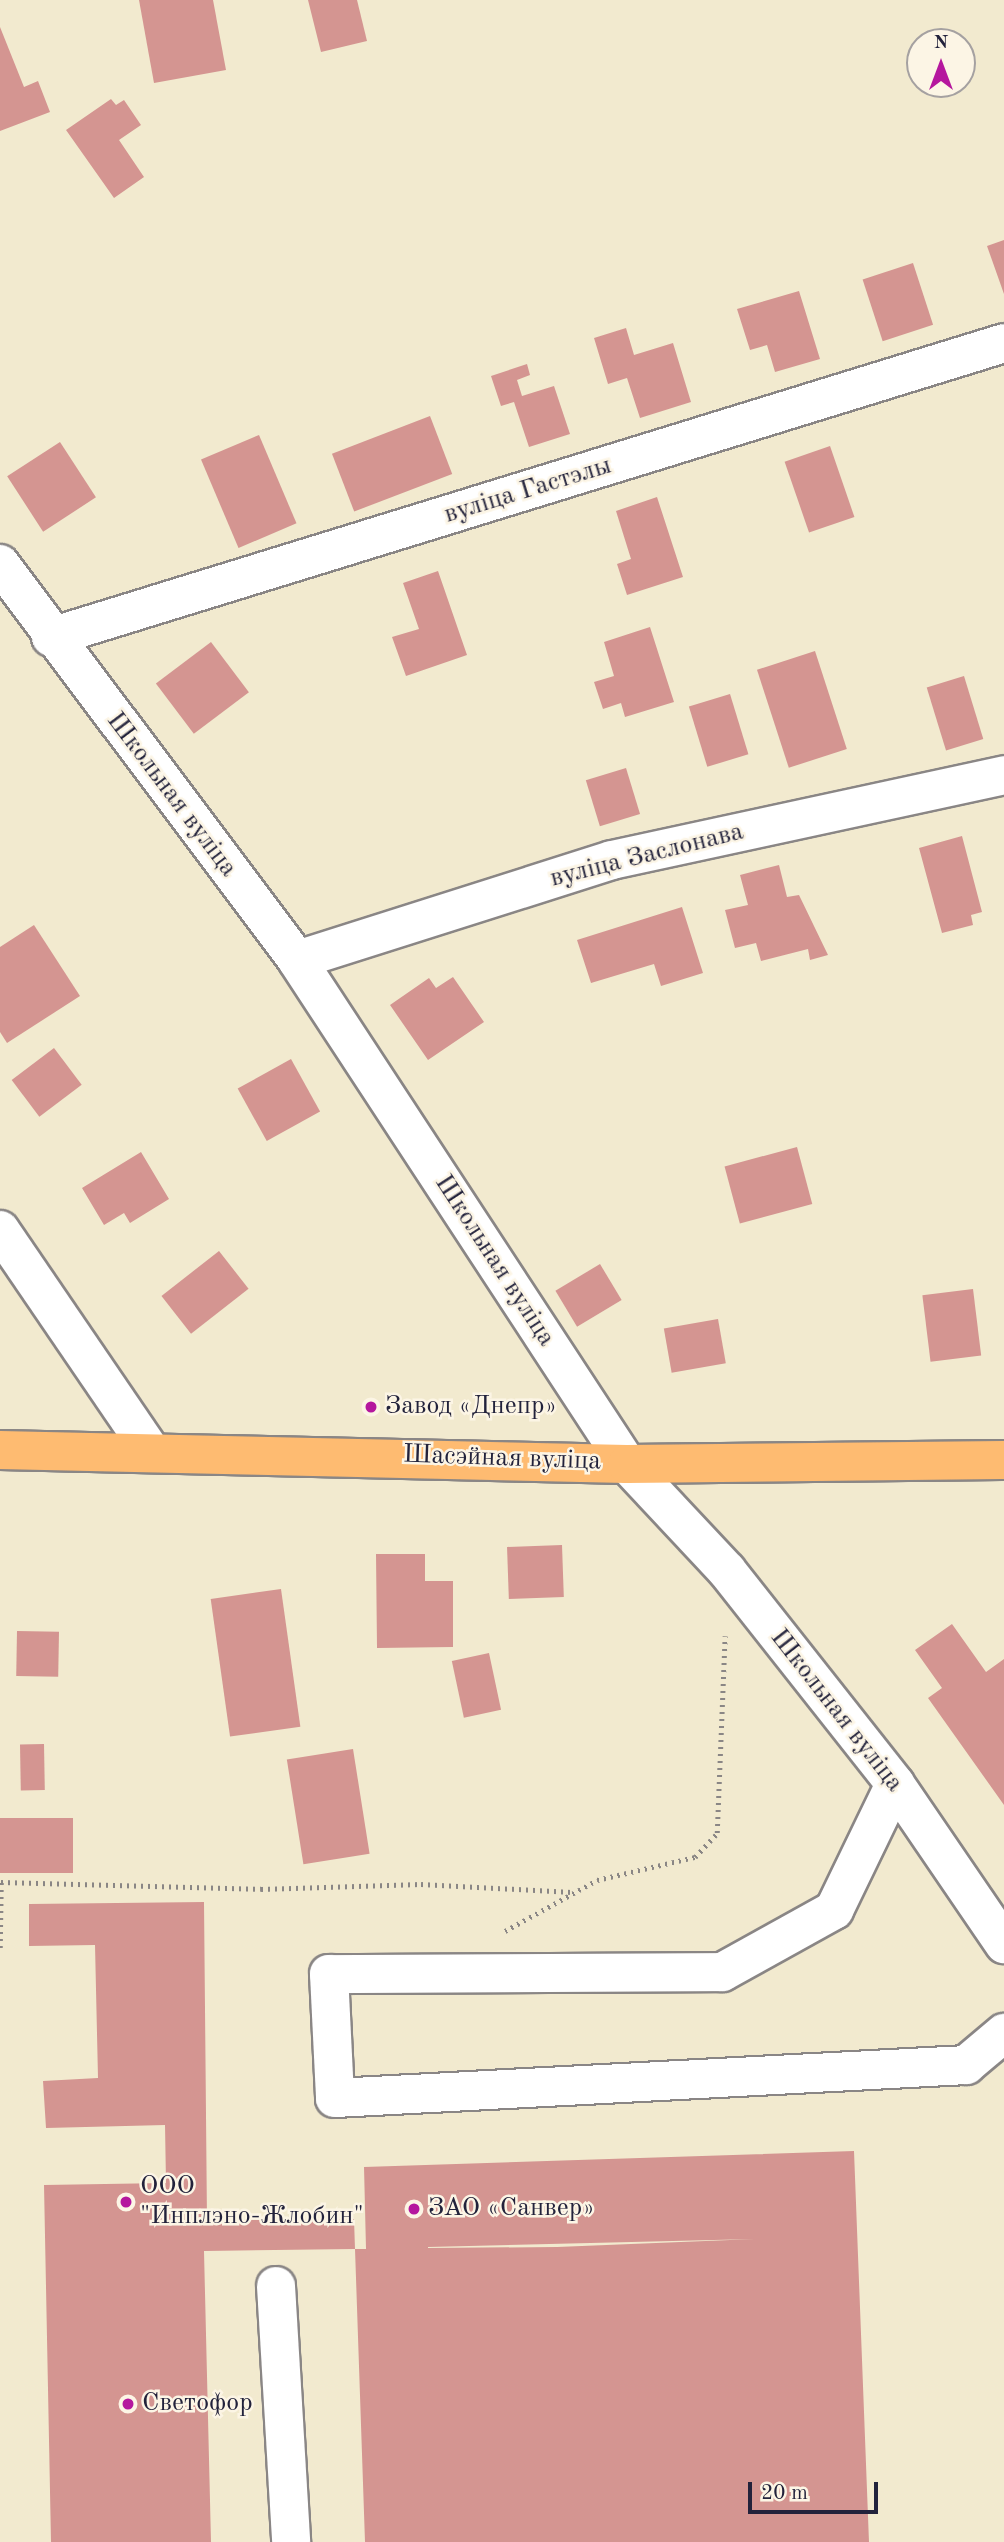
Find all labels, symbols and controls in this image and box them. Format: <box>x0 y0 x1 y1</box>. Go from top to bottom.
north arrow <box>906 28 976 98</box>
text: N <box>934 34 948 53</box>
street label: вуліца Гастэлы <box>441 451 615 531</box>
street label: Школьная вуліца <box>99 706 243 884</box>
street label: вуліца Заслонава <box>547 817 747 895</box>
street label: Школьная вуліца <box>427 1169 561 1353</box>
place label: Завод «Днепр» <box>385 1391 557 1423</box>
marker: Завод «Днепр» <box>363 1399 379 1415</box>
street label: Шасэйная вуліца <box>402 1440 602 1478</box>
street label: Школьная вуліца <box>763 1623 909 1799</box>
place label: ООО "Инплэно-Жлобин" <box>140 2171 364 2232</box>
place label: ЗАО «Санвер» <box>428 2193 595 2225</box>
marker: ООО "Инплэно-Жлобин" <box>118 2194 134 2210</box>
marker: ЗАО «Санвер» <box>406 2201 422 2217</box>
place label: Светофор <box>142 2388 253 2420</box>
marker: Светофор <box>120 2396 136 2412</box>
scale bar <box>752 2468 881 2512</box>
text: 20 m <box>761 2483 808 2504</box>

